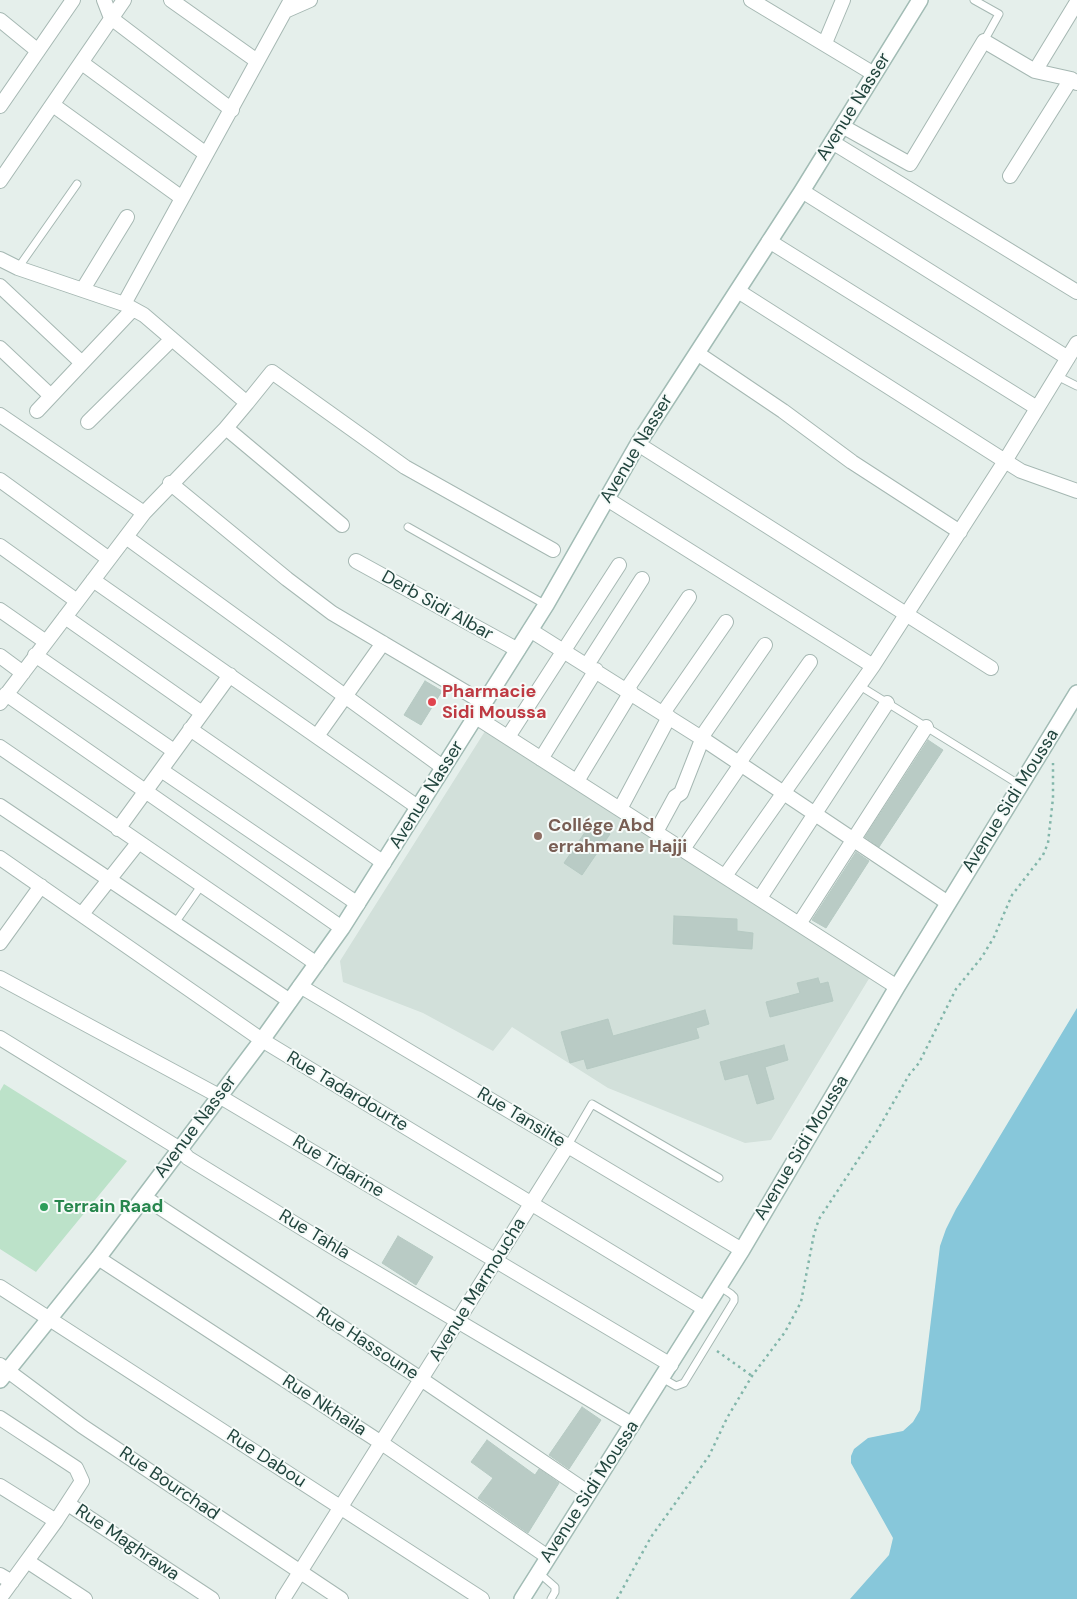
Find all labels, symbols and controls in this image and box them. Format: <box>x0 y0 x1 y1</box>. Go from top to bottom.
street label: Avenue Nasser <box>812 49 896 165</box>
street label: Avenue Nasser <box>596 391 678 507</box>
street label: Derb Sidi Albar <box>377 566 497 646</box>
place label: Pharmacie Sidi Moussa <box>442 681 546 724</box>
marker: Pharmacie Sidi Moussa <box>426 696 438 708</box>
street label: Avenue Sidi Moussa <box>958 725 1064 877</box>
street label: Avenue Nasser <box>385 737 469 853</box>
place label: Collége Abd errahmane Hajji <box>548 815 687 858</box>
marker: Collége Abd errahmane Hajji <box>532 830 544 842</box>
street label: Rue Tadardourte <box>282 1047 412 1137</box>
street label: Avenue Nasser <box>150 1071 242 1183</box>
street label: Avenue Sidi Moussa <box>750 1072 854 1224</box>
street label: Rue Tansilte <box>473 1083 569 1153</box>
street label: Rue Tidarine <box>288 1131 388 1203</box>
place label: Terrain Raad <box>54 1196 163 1218</box>
marker: Terrain Raad <box>38 1201 50 1213</box>
street label: Rue Tahla <box>275 1205 353 1265</box>
street label: Avenue Marmoucha <box>425 1214 531 1366</box>
street label: Rue Hassoune <box>312 1303 422 1385</box>
street label: Rue Nkhaila <box>278 1371 370 1441</box>
street label: Avenue Sidi Moussa <box>536 1417 644 1567</box>
street label: Rue Dabou <box>222 1425 310 1493</box>
street label: Rue Bourchad <box>115 1443 223 1525</box>
street label: Rue Maghrawa <box>71 1500 183 1586</box>

